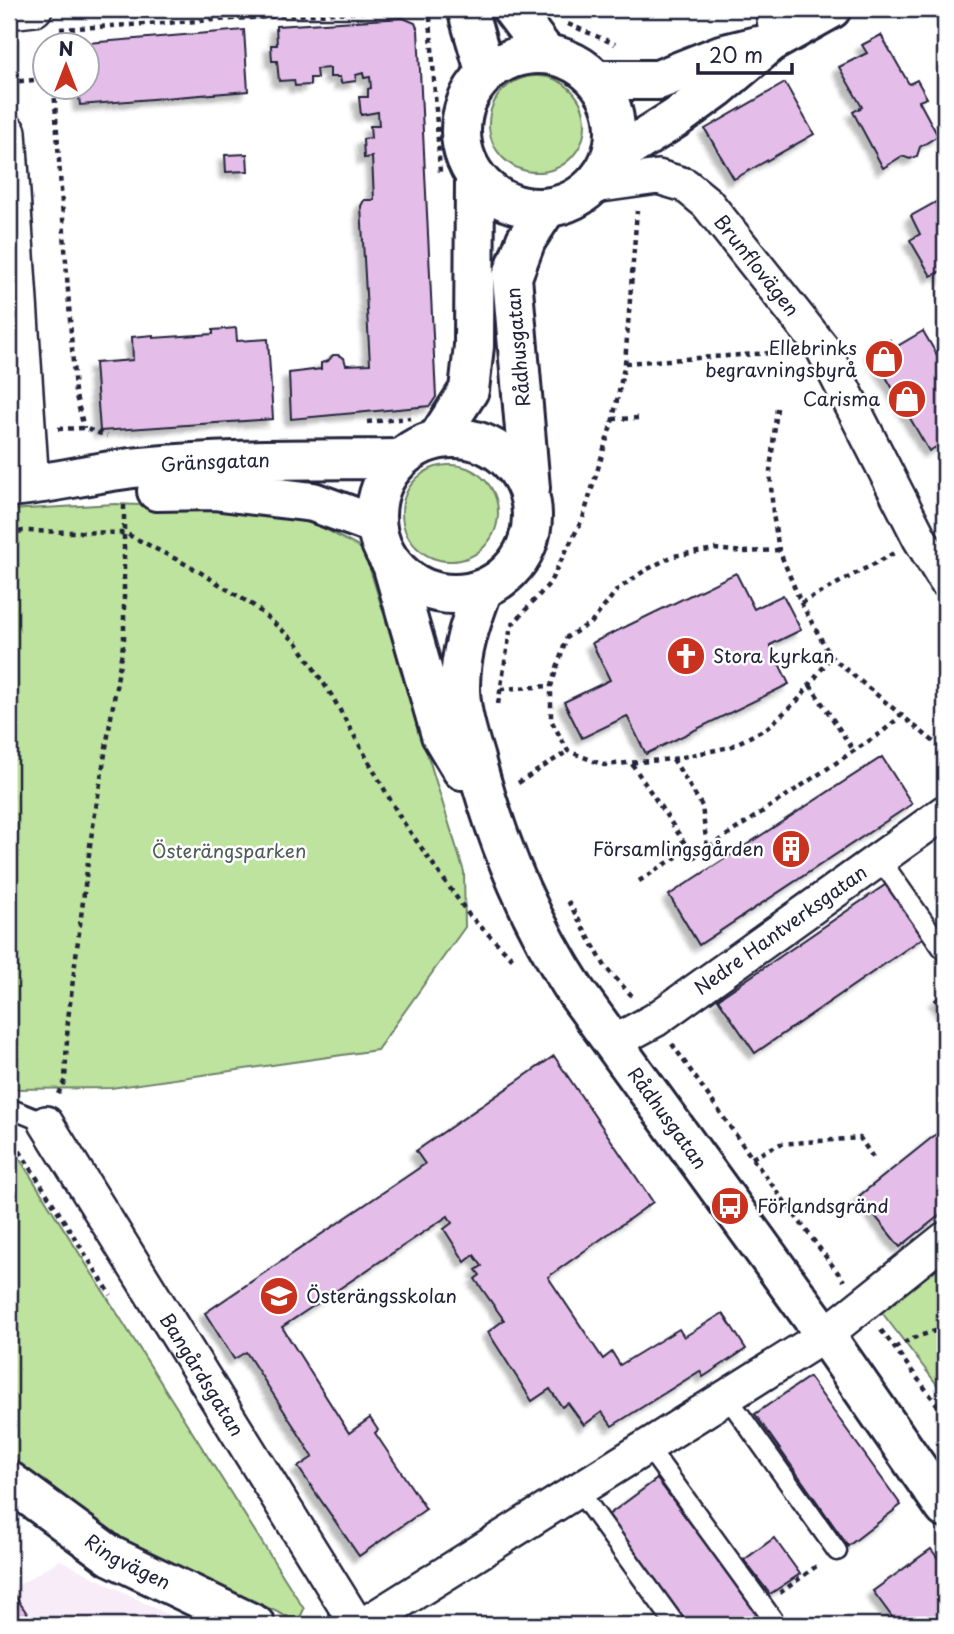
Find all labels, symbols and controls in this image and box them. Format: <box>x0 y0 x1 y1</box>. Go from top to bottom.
north arrow <box>32 32 102 102</box>
scale bar <box>698 32 793 76</box>
text: N <box>58 34 74 62</box>
text: 20 m <box>709 38 763 70</box>
street label: Brunflovägen <box>708 208 807 322</box>
street label: Rådhusgatan <box>498 286 536 408</box>
place label: Ellebrinks begravningsbyrå <box>705 333 857 383</box>
shop icon: Ellebrinks begravningsbyrå <box>863 338 905 380</box>
shop icon: Carisma <box>886 378 928 420</box>
place label: Carisma <box>803 384 880 412</box>
street label: Gränsgatan <box>160 445 270 478</box>
church icon: Stora kyrkan <box>665 635 707 677</box>
place label: Stora kyrkan <box>713 641 835 669</box>
building icon: Församlingsgården <box>770 828 812 870</box>
place label: Församlingsgården <box>593 834 764 862</box>
park label: Österängsparken <box>152 836 306 864</box>
street label: Nedre Hantverksgatan <box>688 858 872 1001</box>
street label: Rådhusgatan <box>622 1061 715 1174</box>
bus stop icon: Förlandsgränd <box>709 1185 751 1227</box>
place label: Förlandsgränd <box>757 1191 889 1219</box>
school or university icon: Österängsskolan <box>258 1275 300 1317</box>
place label: Österängsskolan <box>306 1281 457 1309</box>
street label: Bangårdsgatan <box>154 1307 252 1441</box>
street label: Ringvägen <box>79 1526 176 1596</box>

